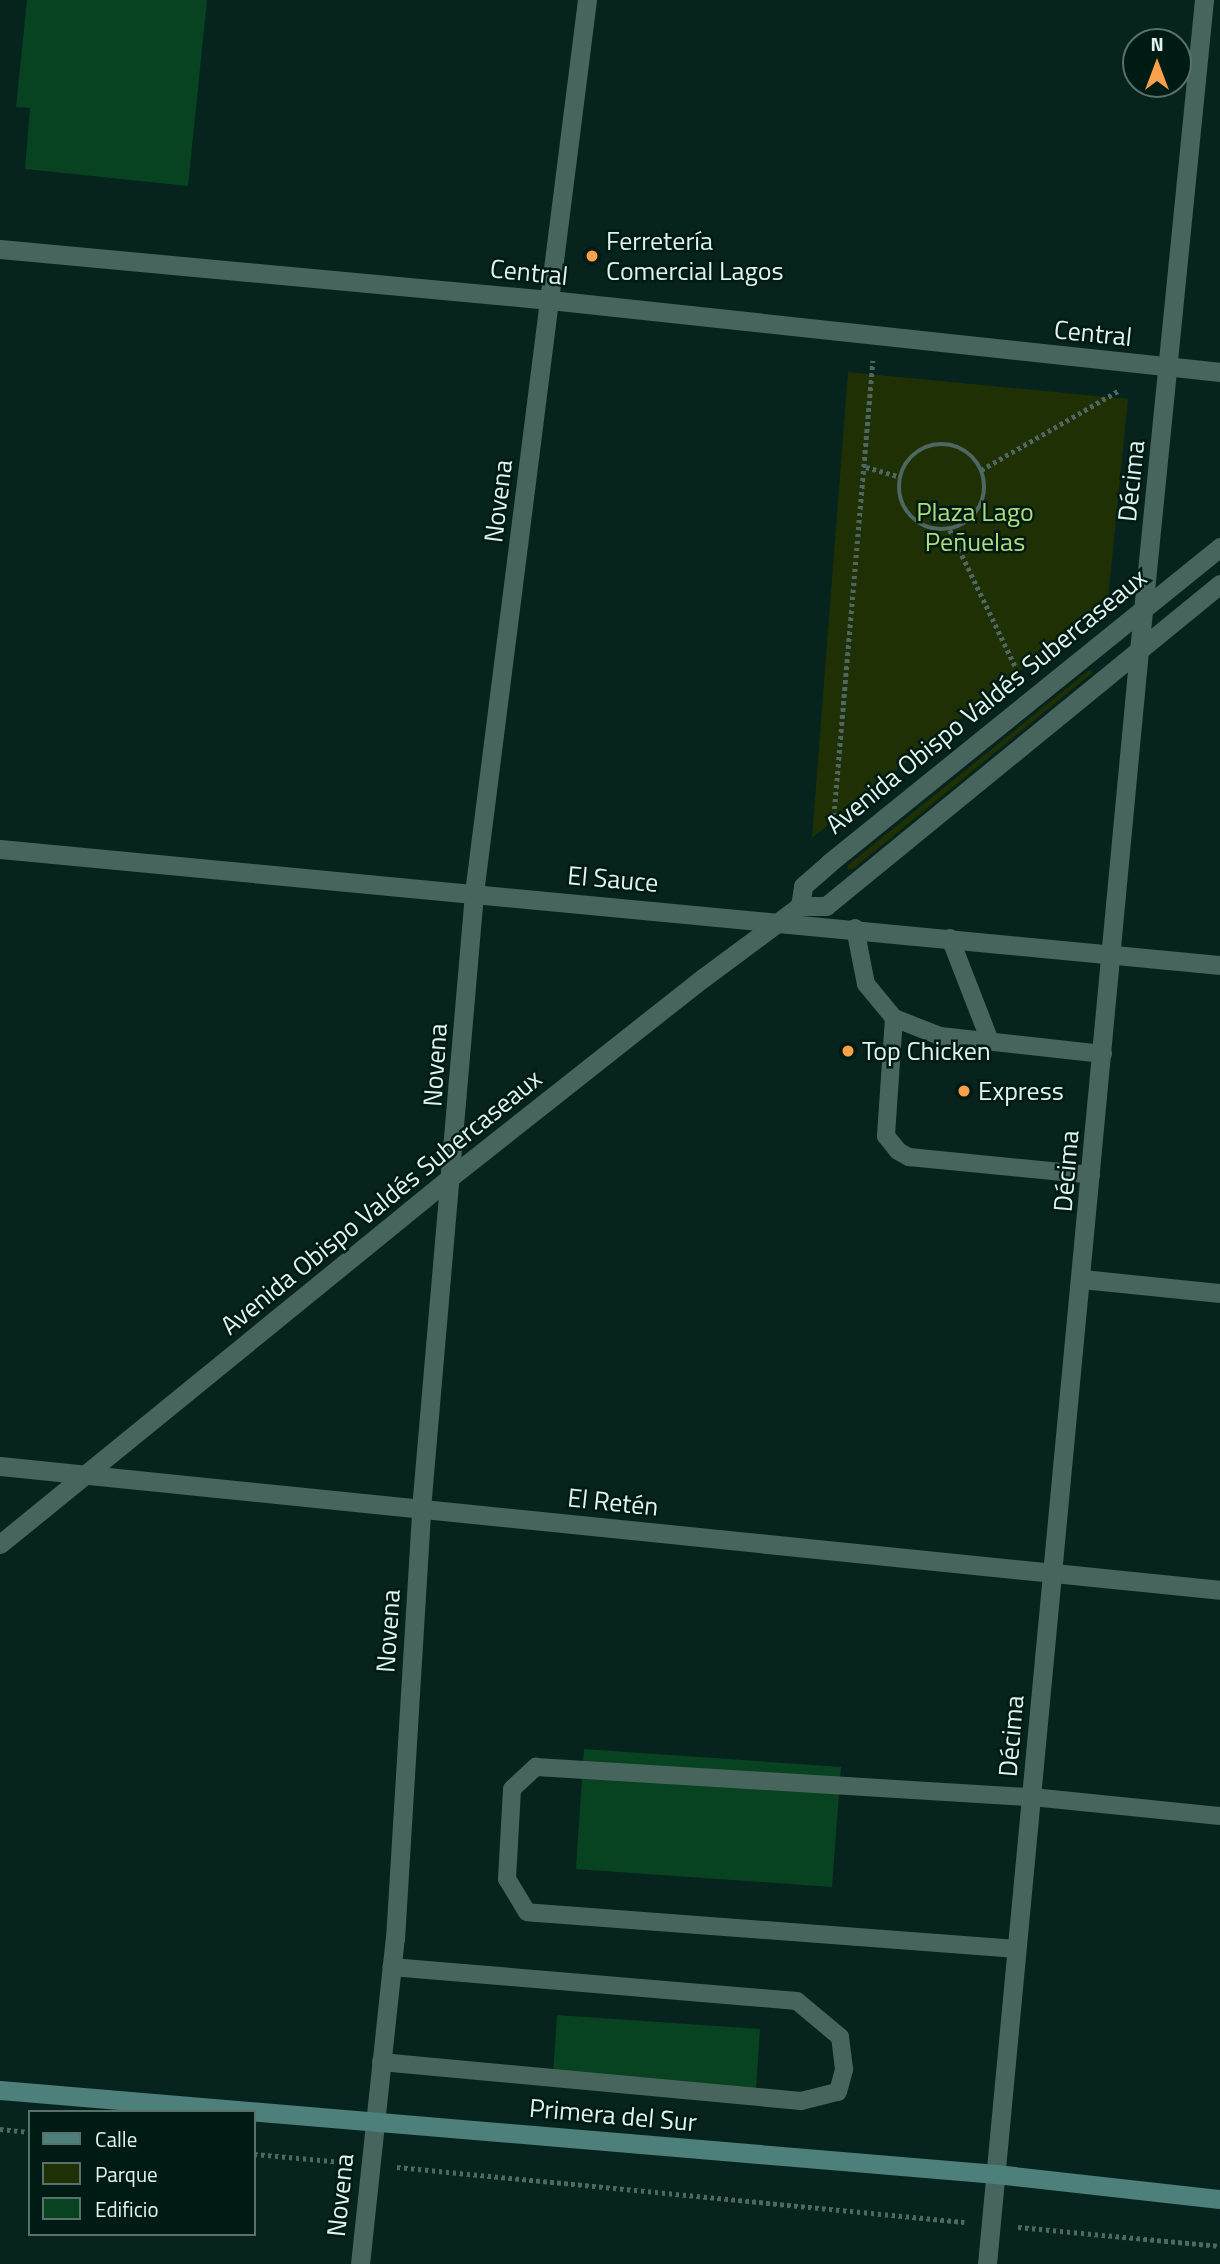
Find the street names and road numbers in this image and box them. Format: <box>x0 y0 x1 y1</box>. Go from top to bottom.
street label: Central <box>489 252 569 292</box>
street label: Central <box>1053 313 1133 353</box>
street label: Décima <box>1111 439 1151 523</box>
street label: Novena <box>477 458 519 544</box>
street label: Avenida Obispo Valdés Subercaseaux <box>819 562 1153 840</box>
street label: El Sauce <box>566 859 660 899</box>
street label: Novena <box>417 1022 453 1108</box>
street label: Avenida Obispo Valdés Subercaseaux <box>214 1063 548 1341</box>
street label: Décima <box>1047 1129 1085 1213</box>
street label: El Retén <box>566 1482 660 1522</box>
street label: Novena <box>370 1588 406 1674</box>
street label: Décima <box>992 1694 1030 1778</box>
street label: Primera del Sur <box>528 2092 698 2138</box>
street label: Novena <box>320 2152 360 2238</box>

